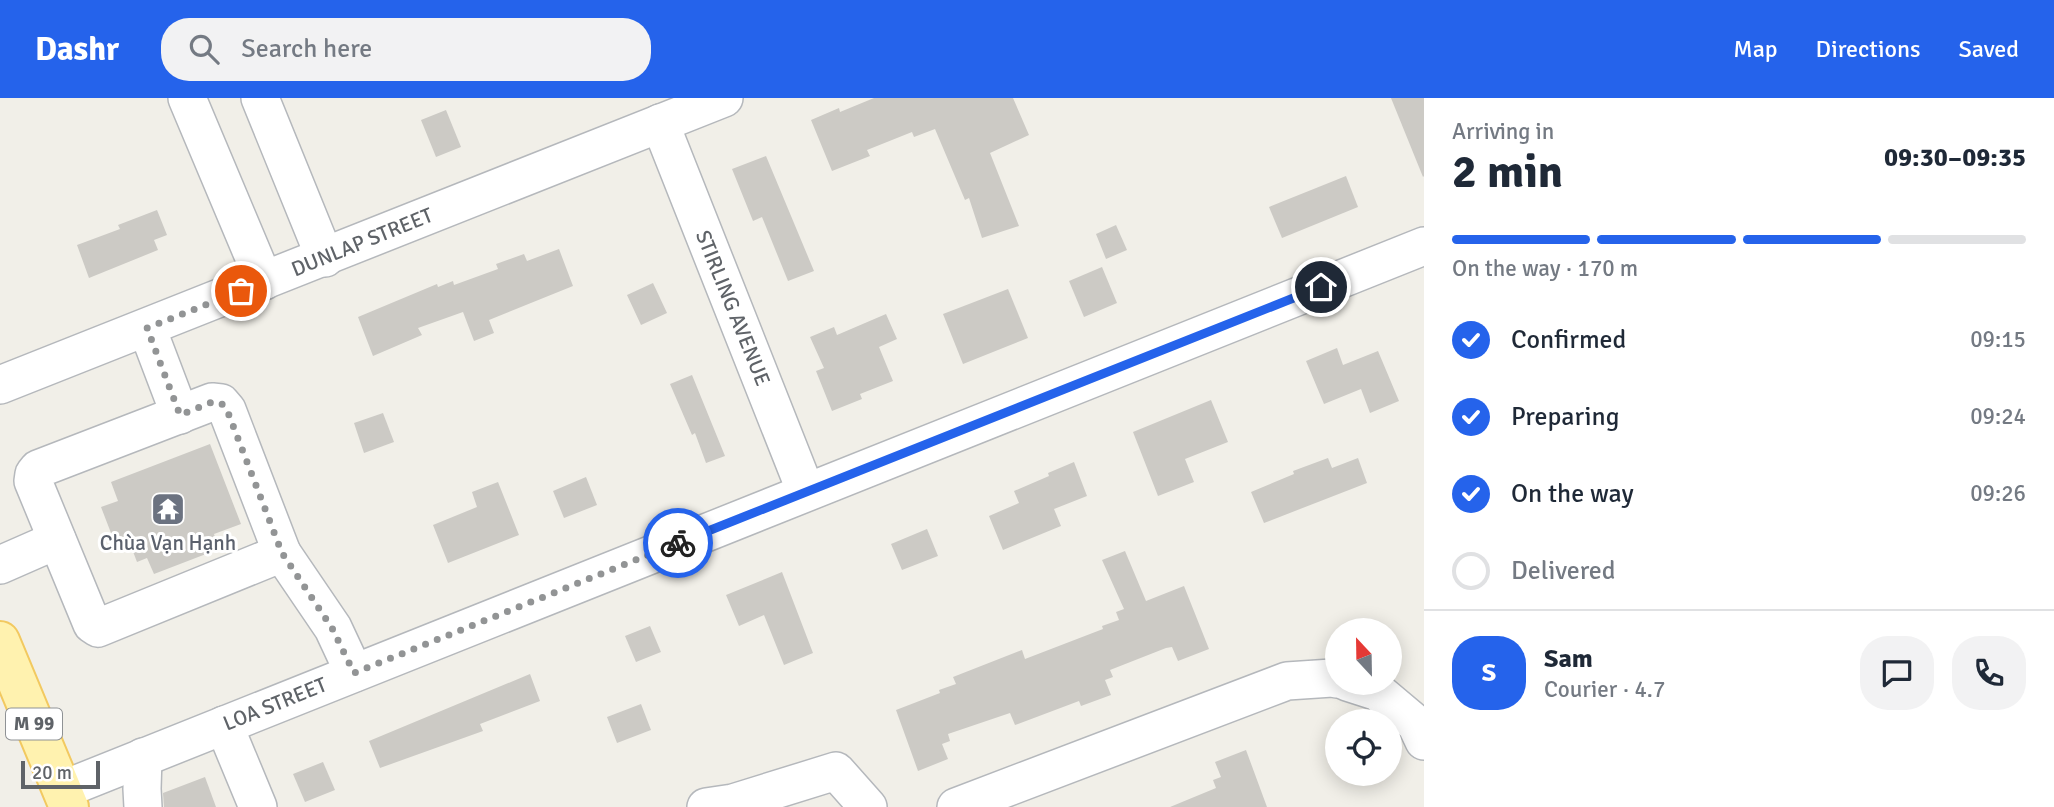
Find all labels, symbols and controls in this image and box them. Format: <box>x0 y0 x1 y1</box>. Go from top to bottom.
search box <box>161 18 651 81</box>
text: Dashr <box>35 29 119 70</box>
icon: search <box>185 30 223 68</box>
text: Search here <box>241 33 372 65</box>
text: Map <box>1733 34 1778 64</box>
text: Directions <box>1816 34 1921 64</box>
text: Saved <box>1959 34 2019 64</box>
text: Arriving in <box>1452 117 1554 146</box>
text: 09:30–09:35 <box>1884 142 2026 174</box>
text: 2 min <box>1452 144 1563 200</box>
street label: DUNLAP STREET <box>287 202 437 282</box>
street label: STIRLING AVENUE <box>690 226 776 390</box>
text: On the way · 170 m <box>1452 254 1638 283</box>
pin <box>1291 257 1351 317</box>
pin <box>211 261 271 321</box>
icon: home <box>1302 268 1340 306</box>
icon: bag <box>222 272 260 310</box>
icon: check <box>1452 321 1490 359</box>
text: Confirmed <box>1511 324 1626 356</box>
text: 09:15 <box>1970 325 2026 354</box>
icon: check <box>1452 398 1490 436</box>
text: Preparing <box>1511 401 1619 433</box>
text: 09:24 <box>1970 402 2026 431</box>
icon: check <box>1452 475 1490 513</box>
text: On the way <box>1511 478 1634 510</box>
text: 09:26 <box>1970 479 2026 508</box>
temple icon: Chùa Vạn Hạnh <box>149 490 187 528</box>
courier <box>643 508 713 578</box>
icon: bike <box>659 524 697 562</box>
place label: Chùa Vạn Hạnh <box>100 530 236 556</box>
text: Delivered <box>1511 555 1616 587</box>
north arrow <box>1325 618 1402 695</box>
map controls <box>1325 618 1402 786</box>
button: chat <box>1860 636 1934 710</box>
button: phone <box>1952 636 2026 710</box>
text: Sam <box>1544 643 1593 675</box>
text: S <box>1482 657 1496 689</box>
street label: LOA STREET <box>219 671 331 737</box>
text: Courier · 4.7 <box>1544 675 1665 704</box>
road number: M 99 <box>6 708 62 740</box>
button: locate <box>1325 709 1402 786</box>
scale bar <box>21 758 100 790</box>
text: 20 m <box>32 761 72 785</box>

